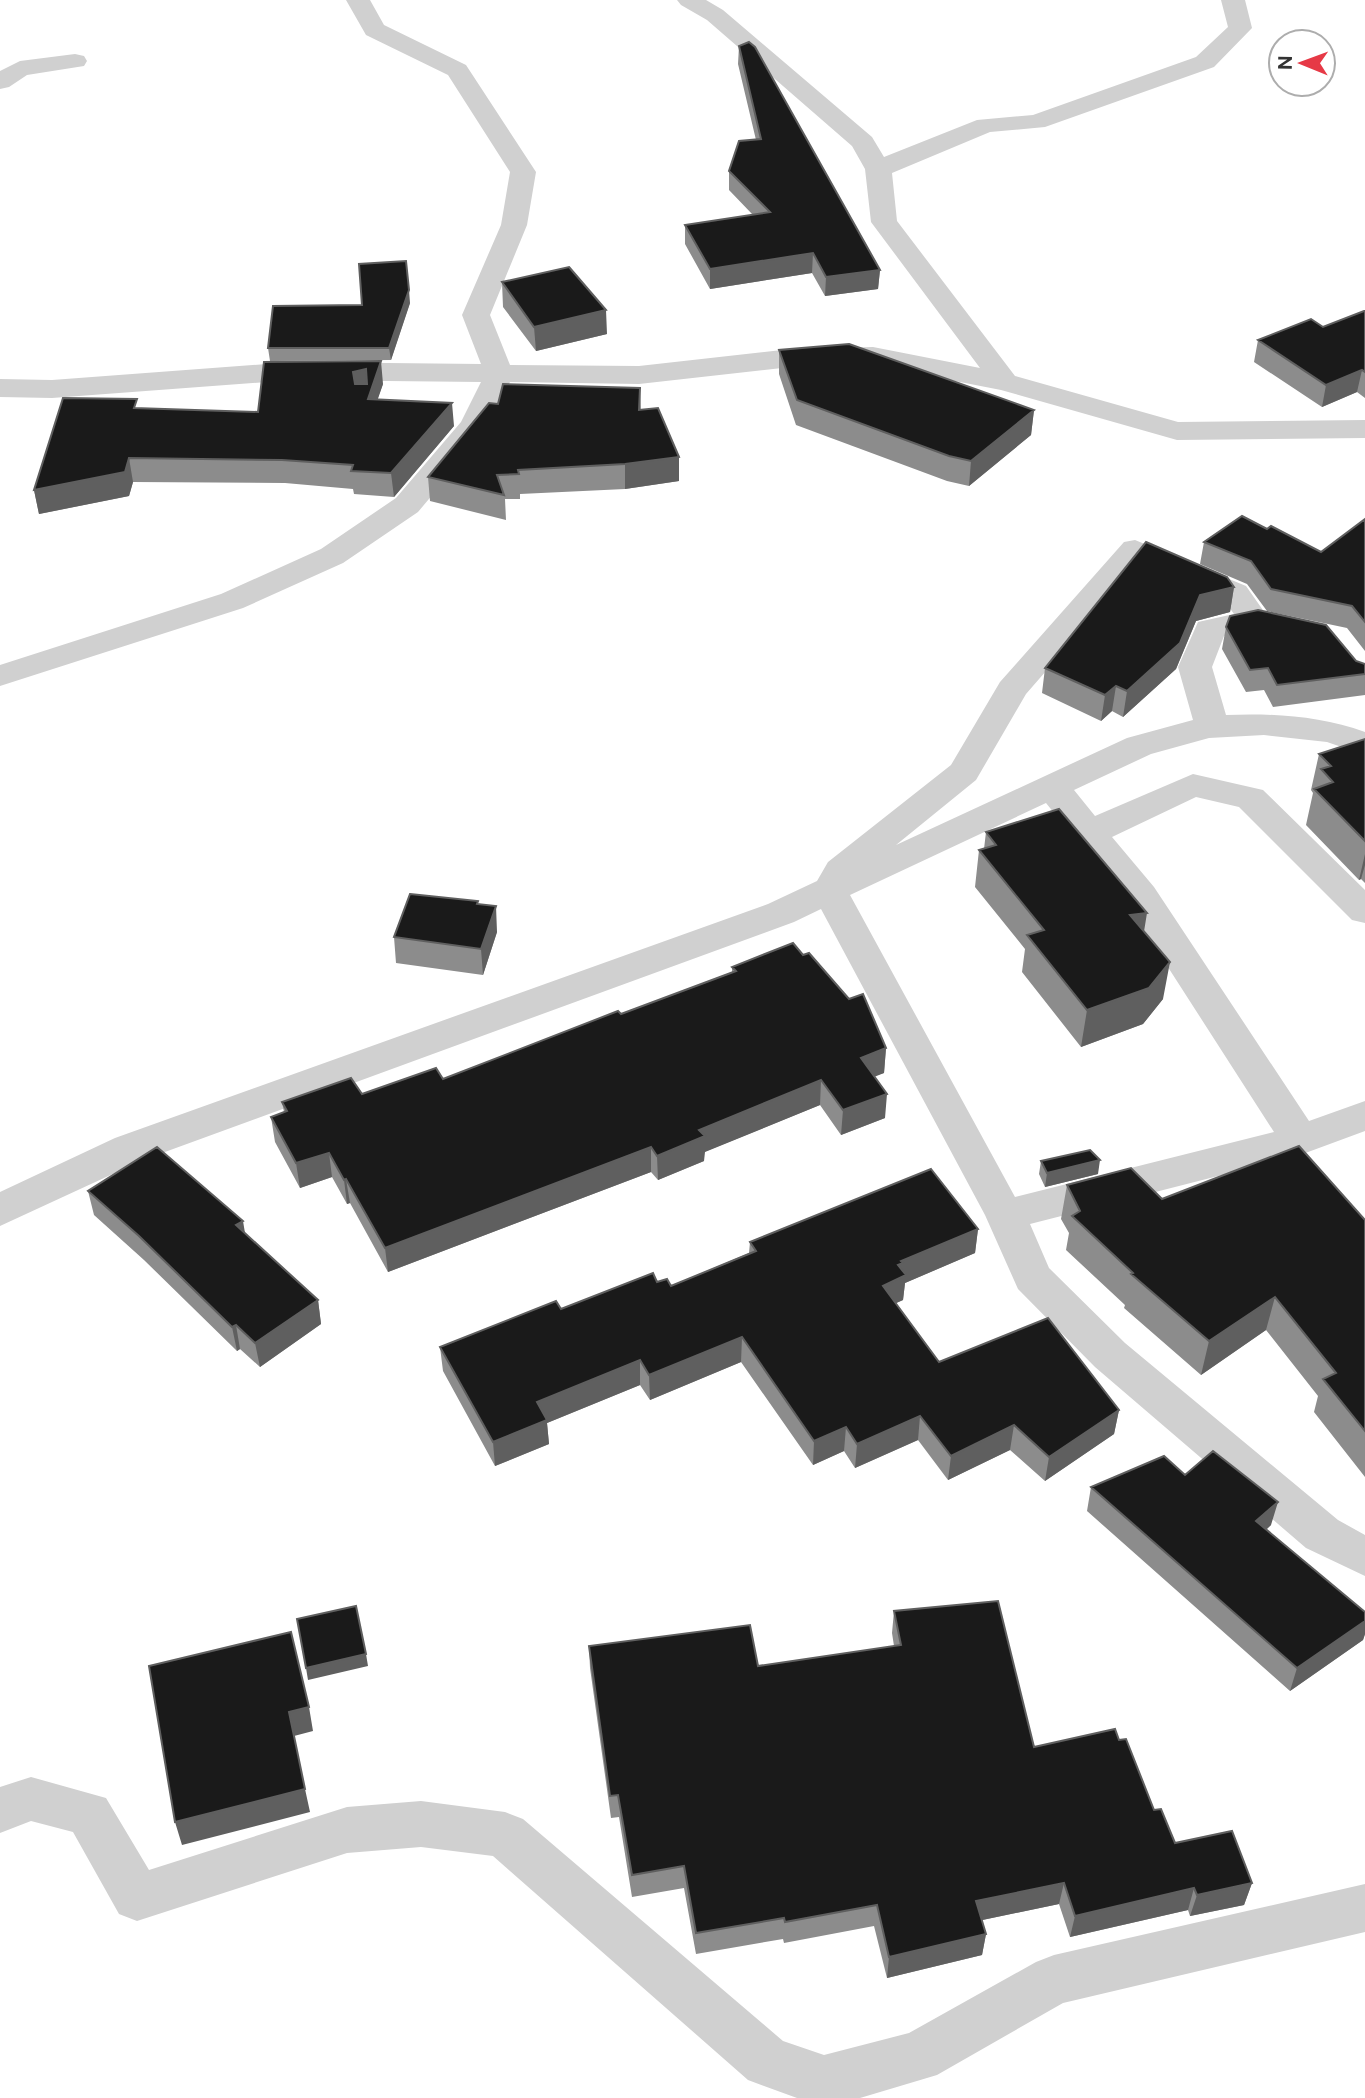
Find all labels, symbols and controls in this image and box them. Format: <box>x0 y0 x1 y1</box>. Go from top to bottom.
north arrow <box>1267 28 1337 98</box>
text: N <box>1274 55 1296 70</box>

